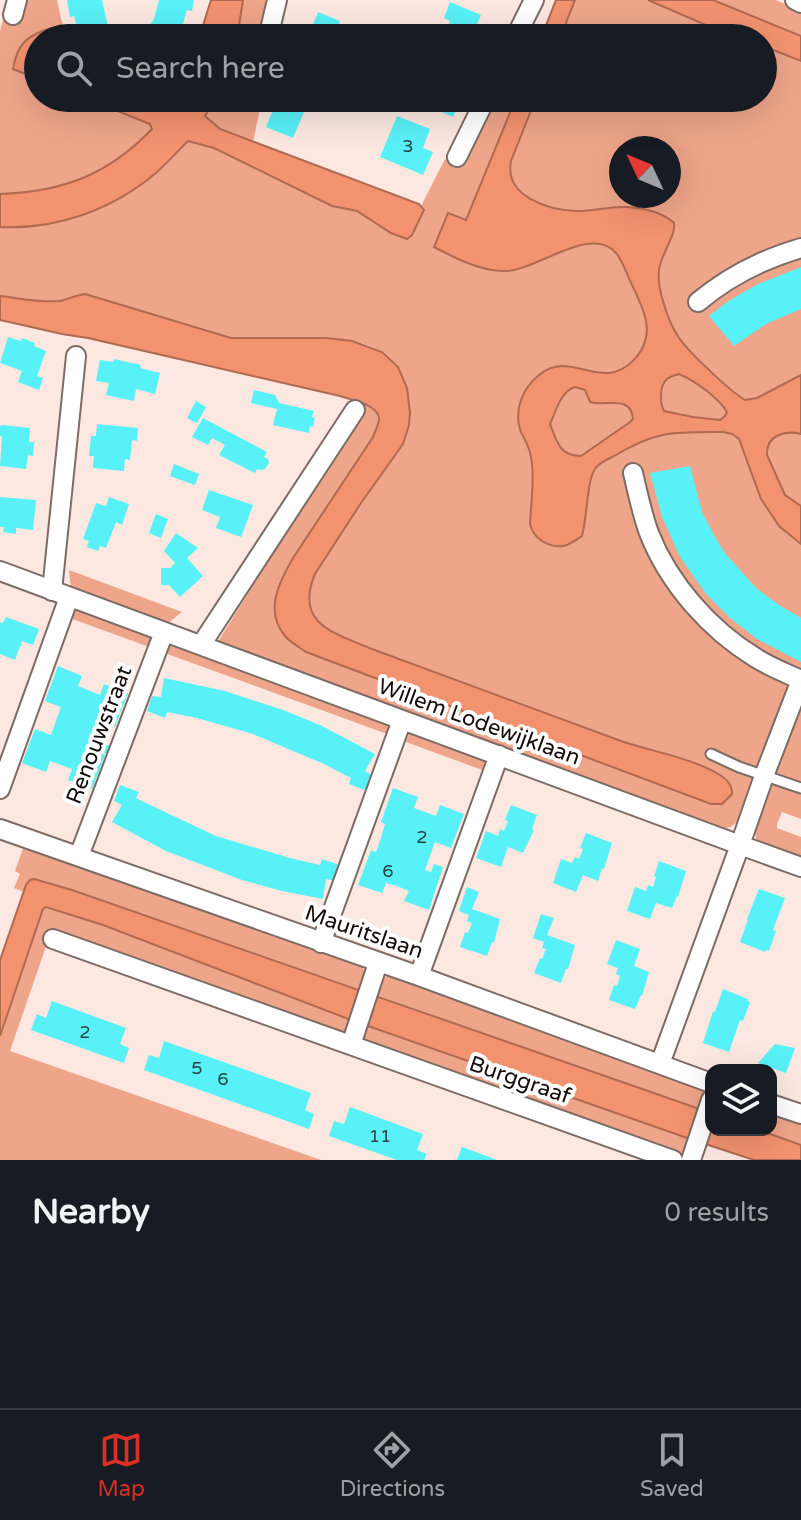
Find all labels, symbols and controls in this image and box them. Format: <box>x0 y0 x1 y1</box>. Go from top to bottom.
search box <box>24 24 777 112</box>
icon: search <box>52 46 96 90</box>
text: Search here <box>116 50 285 87</box>
house number: 3 <box>402 135 414 157</box>
north arrow <box>609 136 681 208</box>
street label: Renouwstraat <box>61 662 137 808</box>
street label: Willem Lodewijklaan <box>374 673 584 771</box>
house number: 2 <box>416 826 428 848</box>
house number: 6 <box>382 860 394 882</box>
street label: Mauritslaan <box>301 900 427 964</box>
house number: 2 <box>79 1021 91 1043</box>
street label: Burggraaf <box>466 1051 575 1110</box>
house number: 5 <box>191 1057 203 1079</box>
map controls <box>705 1064 777 1136</box>
button: layers <box>705 1064 777 1136</box>
house number: 6 <box>217 1068 229 1090</box>
house number: 11 <box>369 1125 391 1147</box>
text: Nearby <box>32 1192 150 1233</box>
text: 0 results <box>664 1197 769 1228</box>
tab: Map <box>97 1428 145 1502</box>
tab: Directions <box>340 1428 445 1502</box>
tab: Saved <box>640 1428 704 1502</box>

